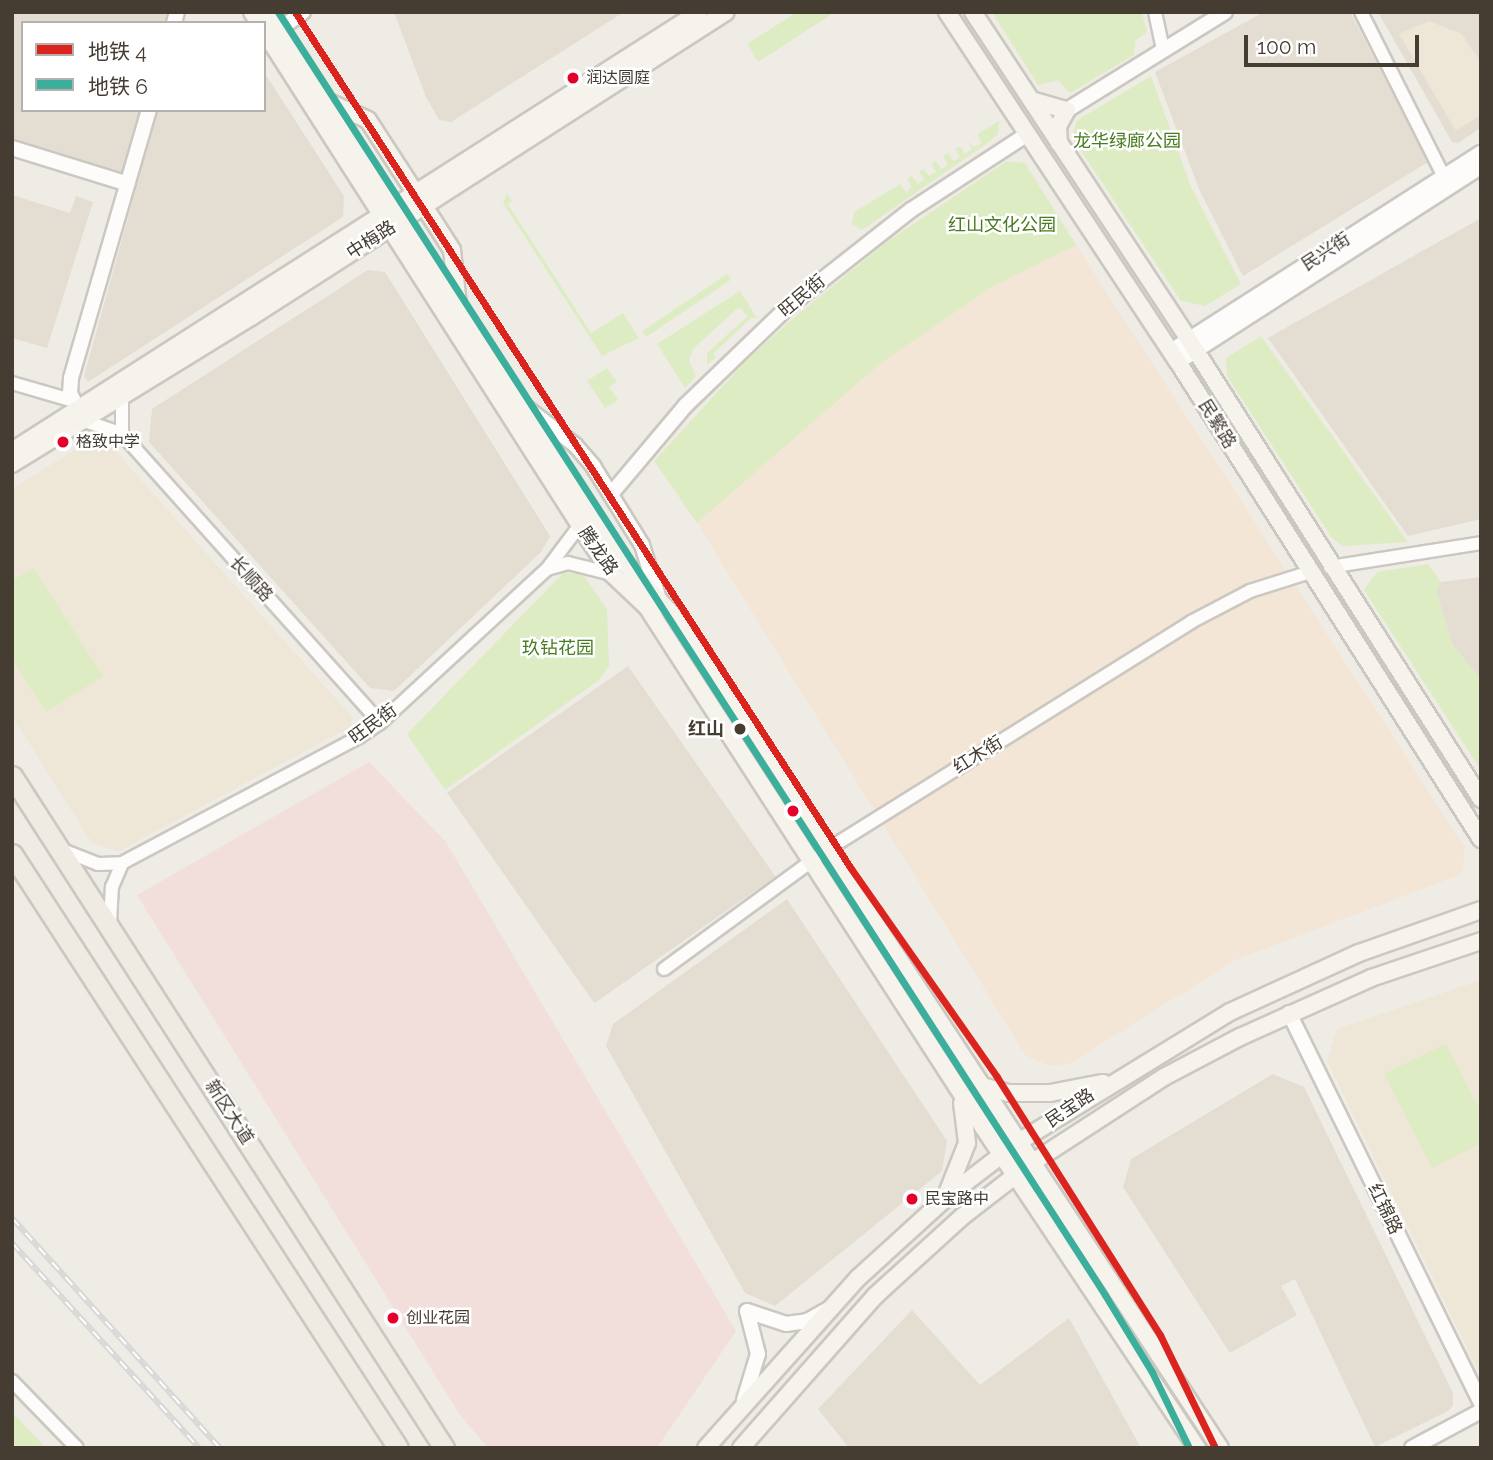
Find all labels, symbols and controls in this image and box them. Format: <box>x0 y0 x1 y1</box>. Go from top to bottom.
legend <box>21 21 266 112</box>
scale bar <box>1248 21 1423 65</box>
text: 100 m <box>1257 34 1316 59</box>
text: 地铁 4 <box>88 39 147 64</box>
place label: 润达圆庭 <box>586 68 650 88</box>
marker: 润达圆庭 <box>566 71 580 85</box>
text: 地铁 6 <box>88 74 148 99</box>
park label: 龙华绿廊公园 <box>1073 130 1181 152</box>
park label: 红山文化公园 <box>948 214 1056 236</box>
street label: 中梅路 <box>342 216 400 264</box>
street label: 民兴街 <box>1297 228 1355 276</box>
street label: 旺民街 <box>774 270 830 322</box>
street label: 民繁路 <box>1194 395 1240 453</box>
place label: 格致中学 <box>76 432 140 452</box>
marker: 格致中学 <box>56 435 70 449</box>
street label: 腾龙路 <box>574 523 622 579</box>
street label: 长顺路 <box>225 552 277 606</box>
park label: 玖钻花园 <box>522 637 594 659</box>
street label: 旺民街 <box>345 699 401 749</box>
place label: 红山 <box>688 718 724 740</box>
marker: 红山 <box>730 719 750 739</box>
street label: 红木街 <box>949 732 1007 778</box>
unlabelled marker <box>786 804 800 818</box>
street label: 新区大道 <box>200 1076 258 1148</box>
street label: 民宝路 <box>1042 1084 1098 1132</box>
street label: 红锦路 <box>1363 1180 1407 1238</box>
place label: 民宝路中 <box>925 1189 989 1209</box>
marker: 民宝路中 <box>905 1192 919 1206</box>
place label: 创业花园 <box>406 1308 470 1328</box>
marker: 创业花园 <box>386 1311 400 1325</box>

